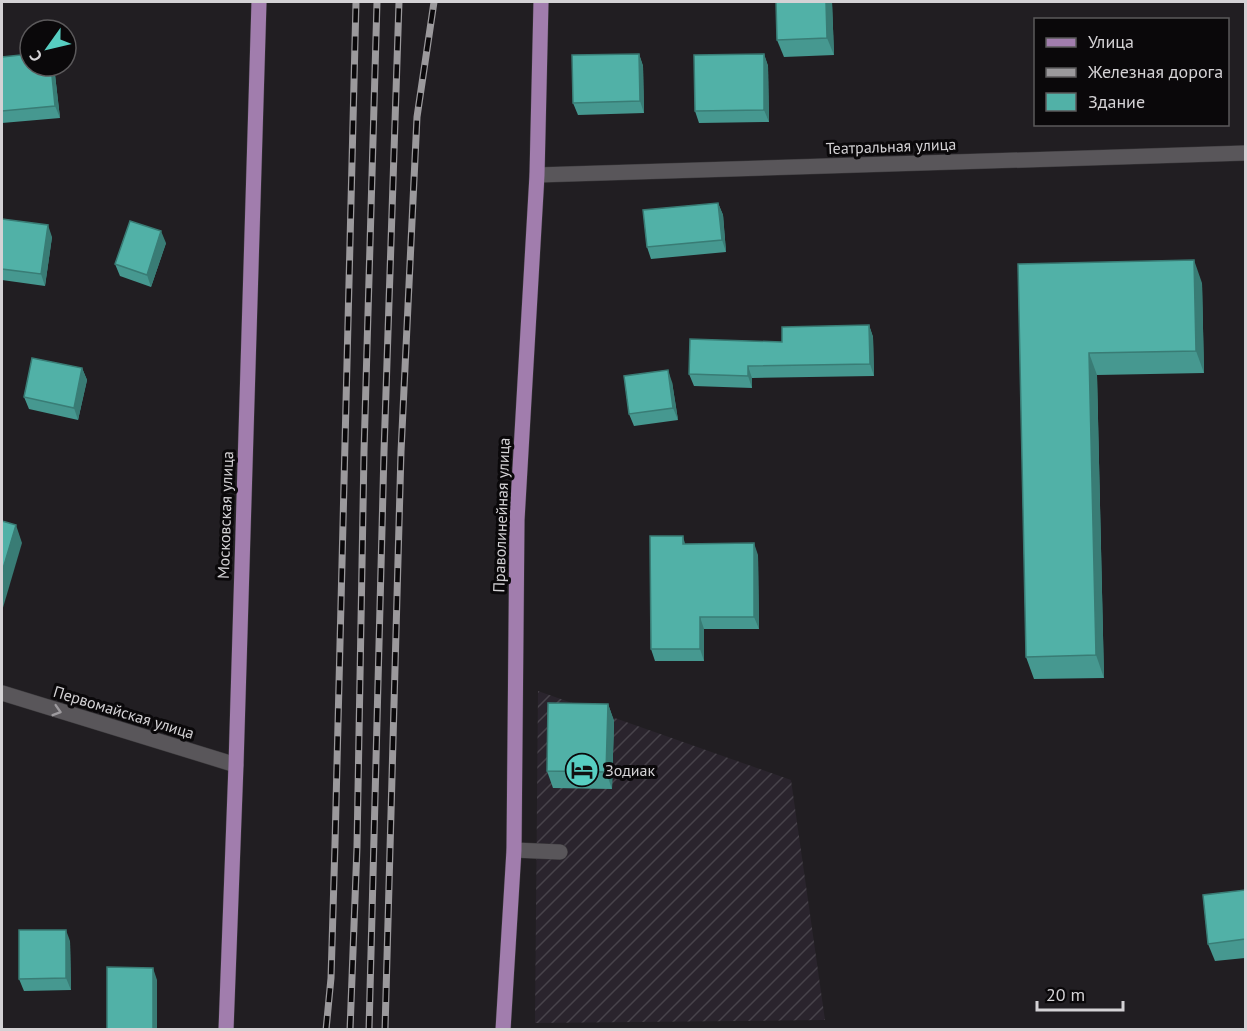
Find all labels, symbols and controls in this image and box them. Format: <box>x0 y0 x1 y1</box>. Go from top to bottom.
north arrow <box>18 18 78 78</box>
legend <box>1034 18 1229 126</box>
text: Улица <box>1088 30 1134 53</box>
text: С <box>25 47 46 66</box>
text: Железная дорога <box>1087 60 1223 83</box>
text: Здание <box>1088 90 1145 113</box>
street label: Театральная улица <box>825 134 957 158</box>
street label: Праволинейная улица <box>488 437 514 593</box>
street label: Московская улица <box>213 451 237 579</box>
street label: Первомайская улица <box>51 681 197 743</box>
one-way arrow <box>51 703 62 716</box>
hotel icon: Зодиак <box>564 752 600 788</box>
place label: Зодиак <box>605 760 655 780</box>
scale bar <box>1037 974 1122 1012</box>
text: 20 m <box>1046 983 1085 1006</box>

